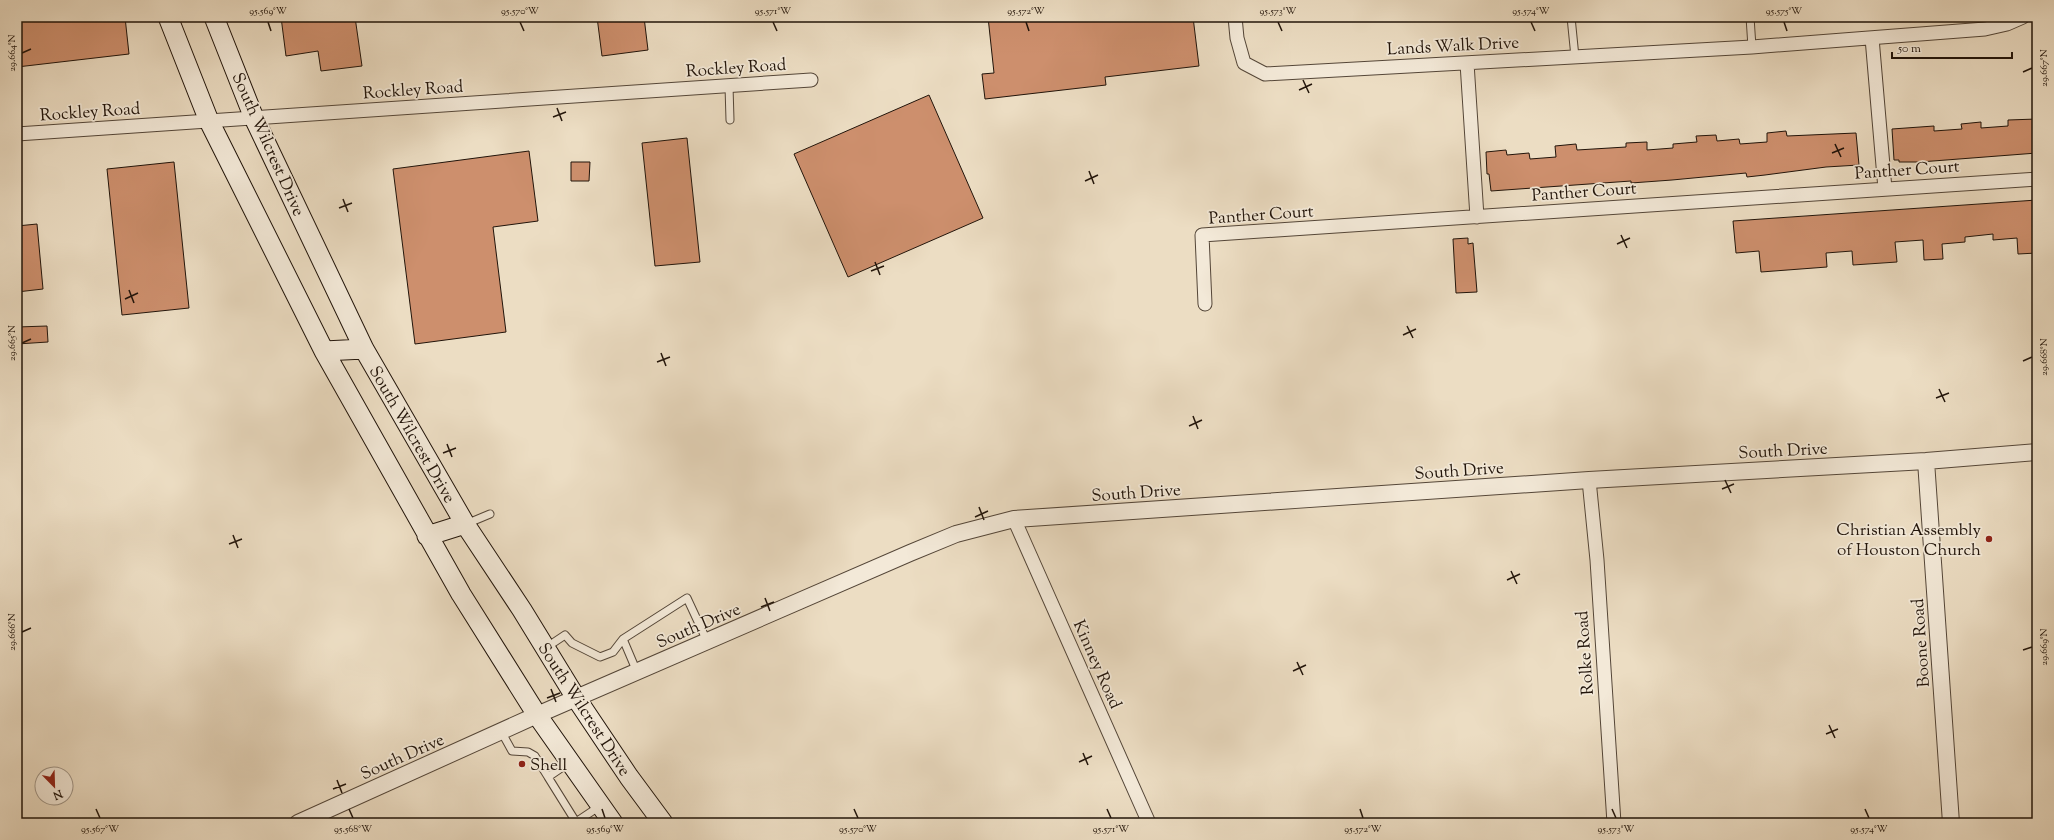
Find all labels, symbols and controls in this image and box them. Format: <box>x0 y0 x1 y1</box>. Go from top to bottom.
text: 95.569°W <box>249 4 287 19</box>
text: 95.570°W <box>501 4 539 19</box>
text: 95.571°W <box>755 4 791 19</box>
text: 95.572°W <box>1007 4 1045 19</box>
text: 95.573°W <box>1260 4 1296 19</box>
text: 95.574°W <box>1512 4 1550 19</box>
text: 95.575°W <box>1766 4 1802 19</box>
street label: Lands Walk Drive <box>1386 32 1520 62</box>
text: 29.664°N <box>5 34 20 72</box>
scale bar <box>1892 34 2012 60</box>
text: 50 m <box>1897 40 1921 58</box>
text: 29.667°N <box>2037 49 2052 87</box>
street label: Rockley Road <box>685 53 787 84</box>
street label: South Wilcrest Drive <box>225 69 310 221</box>
street label: Rockley Road <box>362 75 464 106</box>
street label: Rockley Road <box>39 97 141 128</box>
street label: Panther Court <box>1854 155 1961 187</box>
street label: Panther Court <box>1531 177 1638 209</box>
street label: Panther Court <box>1208 200 1315 232</box>
text: 29.665°N <box>5 325 20 361</box>
text: 29.668°N <box>2037 338 2052 376</box>
street label: South Wilcrest Drive <box>362 362 460 508</box>
street label: South Drive <box>1738 438 1829 466</box>
street label: South Drive <box>1414 457 1505 487</box>
street label: South Drive <box>1091 479 1182 509</box>
place label: Christian Assembly of Houston Church <box>1836 519 1982 563</box>
marker: Christian Assembly of Houston Church <box>1984 534 1994 544</box>
street label: Boone Road <box>1907 597 1937 688</box>
street label: South Drive <box>653 598 745 655</box>
street label: Rolke Road <box>1571 609 1601 696</box>
text: 29.666°N <box>5 613 20 651</box>
street label: Kinney Road <box>1066 617 1127 713</box>
text: 29.669°N <box>2037 628 2052 666</box>
street label: South Wilcrest Drive <box>531 639 636 782</box>
street label: South Drive <box>357 729 449 787</box>
place label: Shell <box>530 754 568 778</box>
marker: Shell <box>517 759 527 769</box>
north arrow <box>34 766 74 806</box>
text: N <box>50 785 66 803</box>
text: 95.567°W <box>81 822 119 837</box>
text: 95.568°W <box>334 822 372 837</box>
text: 95.569°W <box>586 822 624 837</box>
text: 95.570°W <box>839 822 877 837</box>
text: 95.571°W <box>1093 822 1129 837</box>
text: 95.572°W <box>1344 822 1382 837</box>
text: 95.573°W <box>1598 822 1634 837</box>
text: 95.574°W <box>1850 822 1888 837</box>

